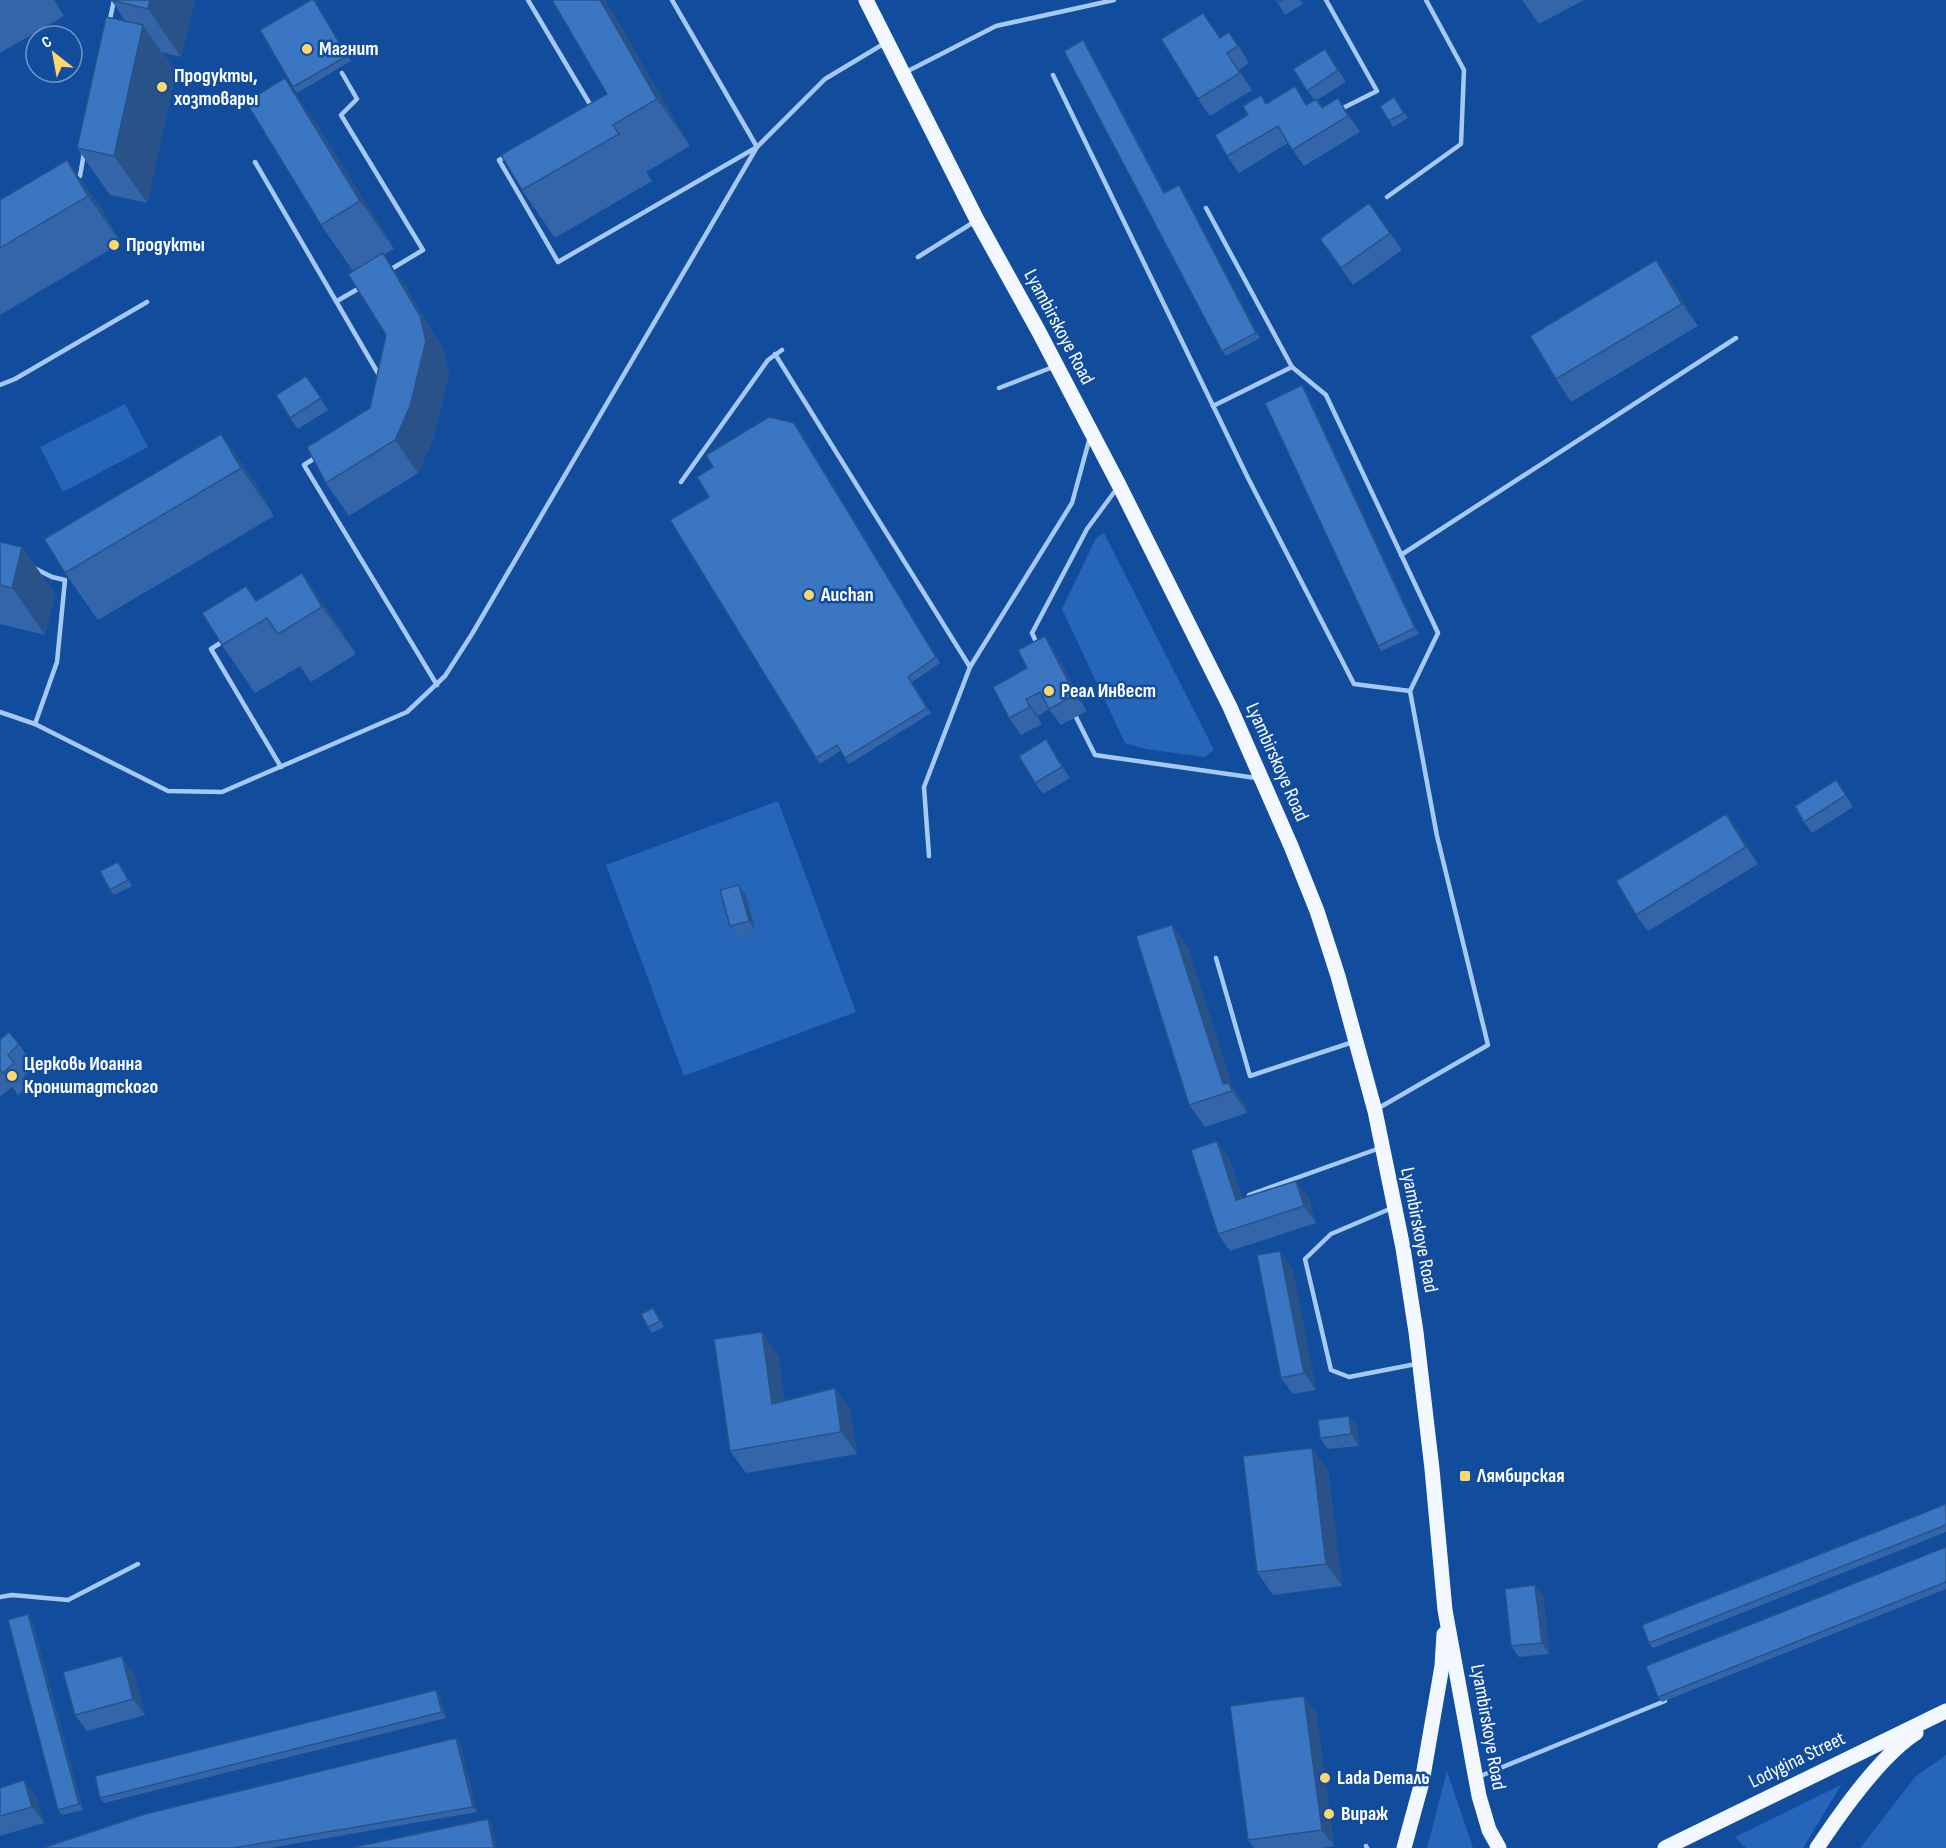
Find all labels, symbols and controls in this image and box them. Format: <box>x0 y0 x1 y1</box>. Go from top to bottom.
north arrow <box>24 24 84 84</box>
text: С <box>39 32 55 53</box>
place label: Магнит <box>319 37 378 61</box>
marker: Магнит <box>300 42 314 56</box>
place label: Продукты, хозтовары <box>174 64 258 111</box>
marker: Продукты, хозтовары <box>155 80 169 94</box>
place label: Продукты <box>126 233 205 257</box>
marker: Продукты <box>107 238 121 252</box>
street label: Lyambirskoye Road <box>1019 265 1099 389</box>
place label: Auchan <box>820 583 874 607</box>
marker: Auchan <box>802 588 816 602</box>
place label: Реал Инвест <box>1061 679 1156 703</box>
marker: Реал Инвест <box>1042 684 1056 698</box>
street label: Lyambirskoye Road <box>1240 699 1314 825</box>
place label: Церковь Иоанна Кронштадтского <box>24 1052 158 1099</box>
marker: Церковь Иоанна Кронштадтского <box>5 1069 19 1083</box>
street label: Lyambirskoye Road <box>1395 1165 1443 1295</box>
place label: Лямбирская <box>1476 1464 1565 1488</box>
marker: Лямбирская <box>1458 1469 1472 1483</box>
street label: Lyambirskoye Road <box>1465 1662 1511 1792</box>
street label: Lodygina Street <box>1745 1726 1849 1794</box>
place label: Lada Dеталь <box>1337 1766 1430 1790</box>
marker: Lada Dеталь <box>1318 1771 1332 1785</box>
place label: Вираж <box>1341 1802 1389 1826</box>
marker: Вираж <box>1322 1807 1336 1821</box>

